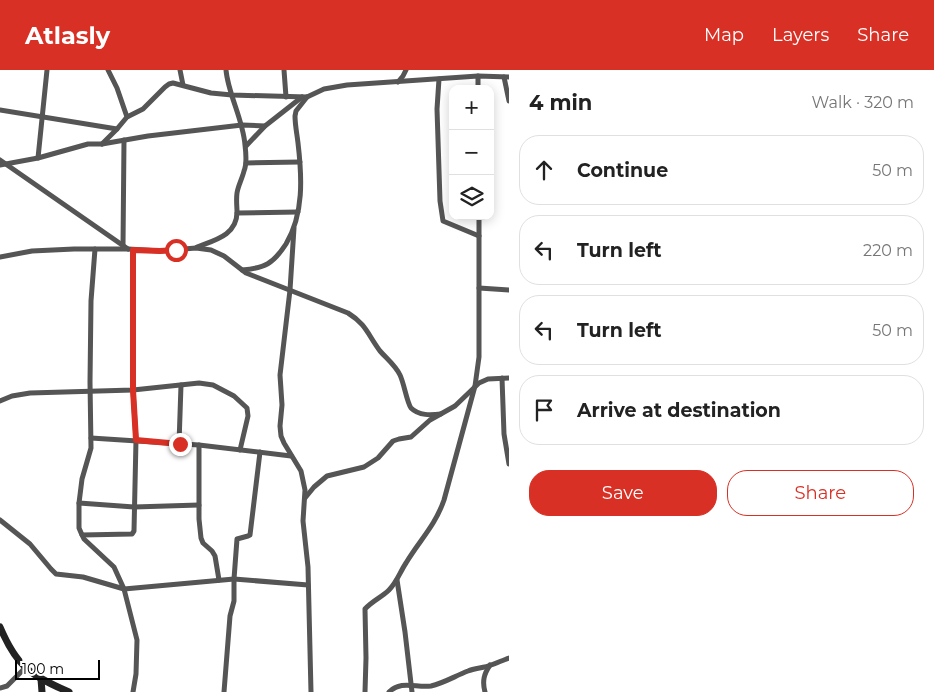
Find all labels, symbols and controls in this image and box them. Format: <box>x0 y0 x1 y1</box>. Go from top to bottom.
text: Atlasly <box>25 21 110 50</box>
text: Map <box>704 24 744 46</box>
text: Layers <box>772 24 829 46</box>
text: Share <box>857 24 909 46</box>
map controls <box>449 85 494 220</box>
button: + <box>449 85 494 130</box>
text: 4 min <box>529 90 592 115</box>
text: Walk · 320 m <box>812 93 914 112</box>
button: − <box>449 130 494 175</box>
icon: ahead <box>530 156 558 184</box>
text: Continue <box>577 159 668 182</box>
text: 50 m <box>872 161 913 180</box>
button: layers <box>449 175 494 220</box>
icon: left <box>530 236 558 264</box>
route start <box>165 239 188 262</box>
text: Turn left <box>577 239 662 262</box>
text: 220 m <box>863 241 913 260</box>
icon: left <box>530 316 558 344</box>
text: Turn left <box>577 319 662 342</box>
text: 50 m <box>872 321 913 340</box>
icon: arrive <box>530 396 558 424</box>
text: Arrive at destination <box>577 399 781 422</box>
route end <box>169 433 192 456</box>
button: Save <box>529 470 717 516</box>
button: Share <box>727 470 914 516</box>
scale bar <box>15 657 100 680</box>
text: 100 m <box>22 660 64 678</box>

